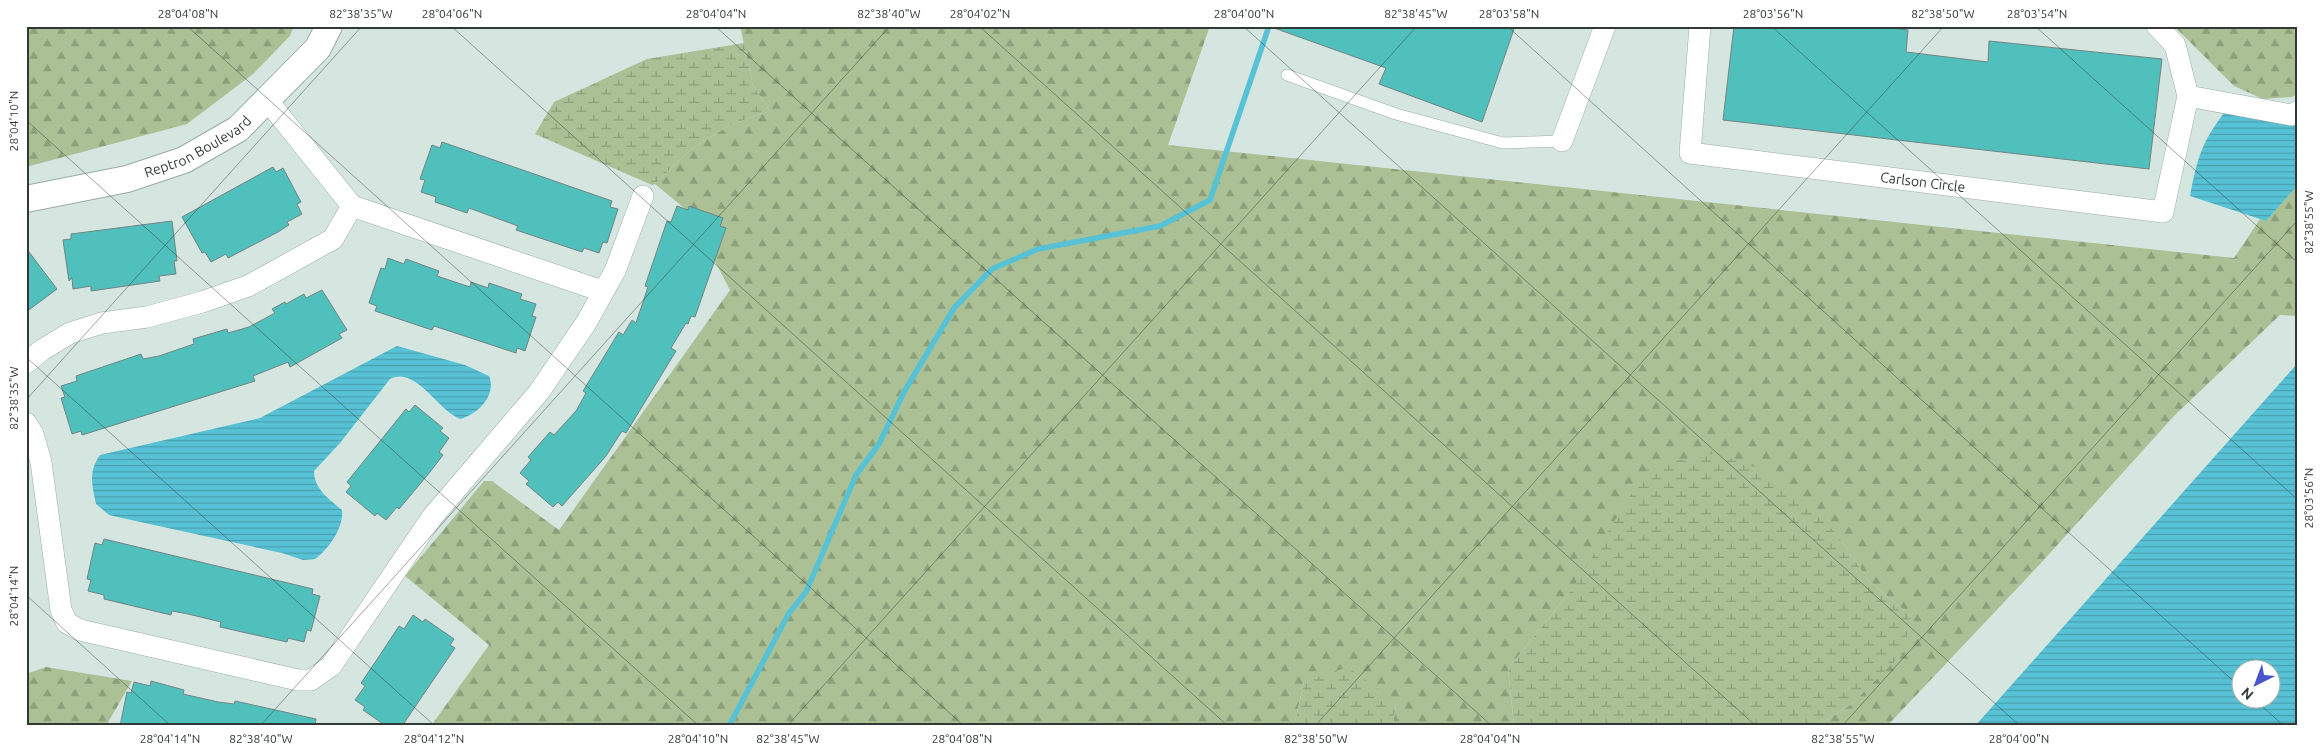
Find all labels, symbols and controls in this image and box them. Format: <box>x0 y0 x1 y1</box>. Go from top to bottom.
text: 28°04'08"N <box>158 7 218 20</box>
text: 82°38'35"W <box>329 7 393 20</box>
text: 28°04'06"N <box>422 7 482 20</box>
text: 28°04'04"N <box>686 7 746 20</box>
text: 82°38'40"W <box>857 7 921 20</box>
text: 28°04'02"N <box>950 7 1010 20</box>
text: 28°04'00"N <box>1214 7 1274 20</box>
text: 82°38'45"W <box>1384 7 1448 20</box>
text: 28°03'58"N <box>1479 7 1539 20</box>
text: 28°03'56"N <box>1743 7 1803 20</box>
text: 82°38'50"W <box>1911 7 1975 20</box>
text: 28°03'54"N <box>2007 7 2067 20</box>
text: 28°04'10"N <box>7 91 20 151</box>
street label: Reptron Boulevard <box>142 113 254 181</box>
street label: Carlson Circle <box>1879 169 1966 195</box>
text: 82°38'55"W <box>2302 190 2315 254</box>
text: 82°38'35"W <box>7 366 20 430</box>
text: 28°03'56"N <box>2302 468 2315 528</box>
text: 28°04'14"N <box>7 566 20 626</box>
north arrow <box>2230 660 2280 710</box>
text: N <box>2238 684 2257 703</box>
text: 28°04'14"N <box>140 732 200 745</box>
text: 82°38'40"W <box>229 732 293 745</box>
text: 28°04'12"N <box>404 732 464 745</box>
text: 28°04'10"N <box>668 732 728 745</box>
text: 82°38'45"W <box>756 732 820 745</box>
text: 28°04'08"N <box>932 732 992 745</box>
text: 82°38'50"W <box>1284 732 1348 745</box>
text: 28°04'04"N <box>1460 732 1520 745</box>
text: 82°38'55"W <box>1811 732 1875 745</box>
text: 28°04'00"N <box>1989 732 2049 745</box>

